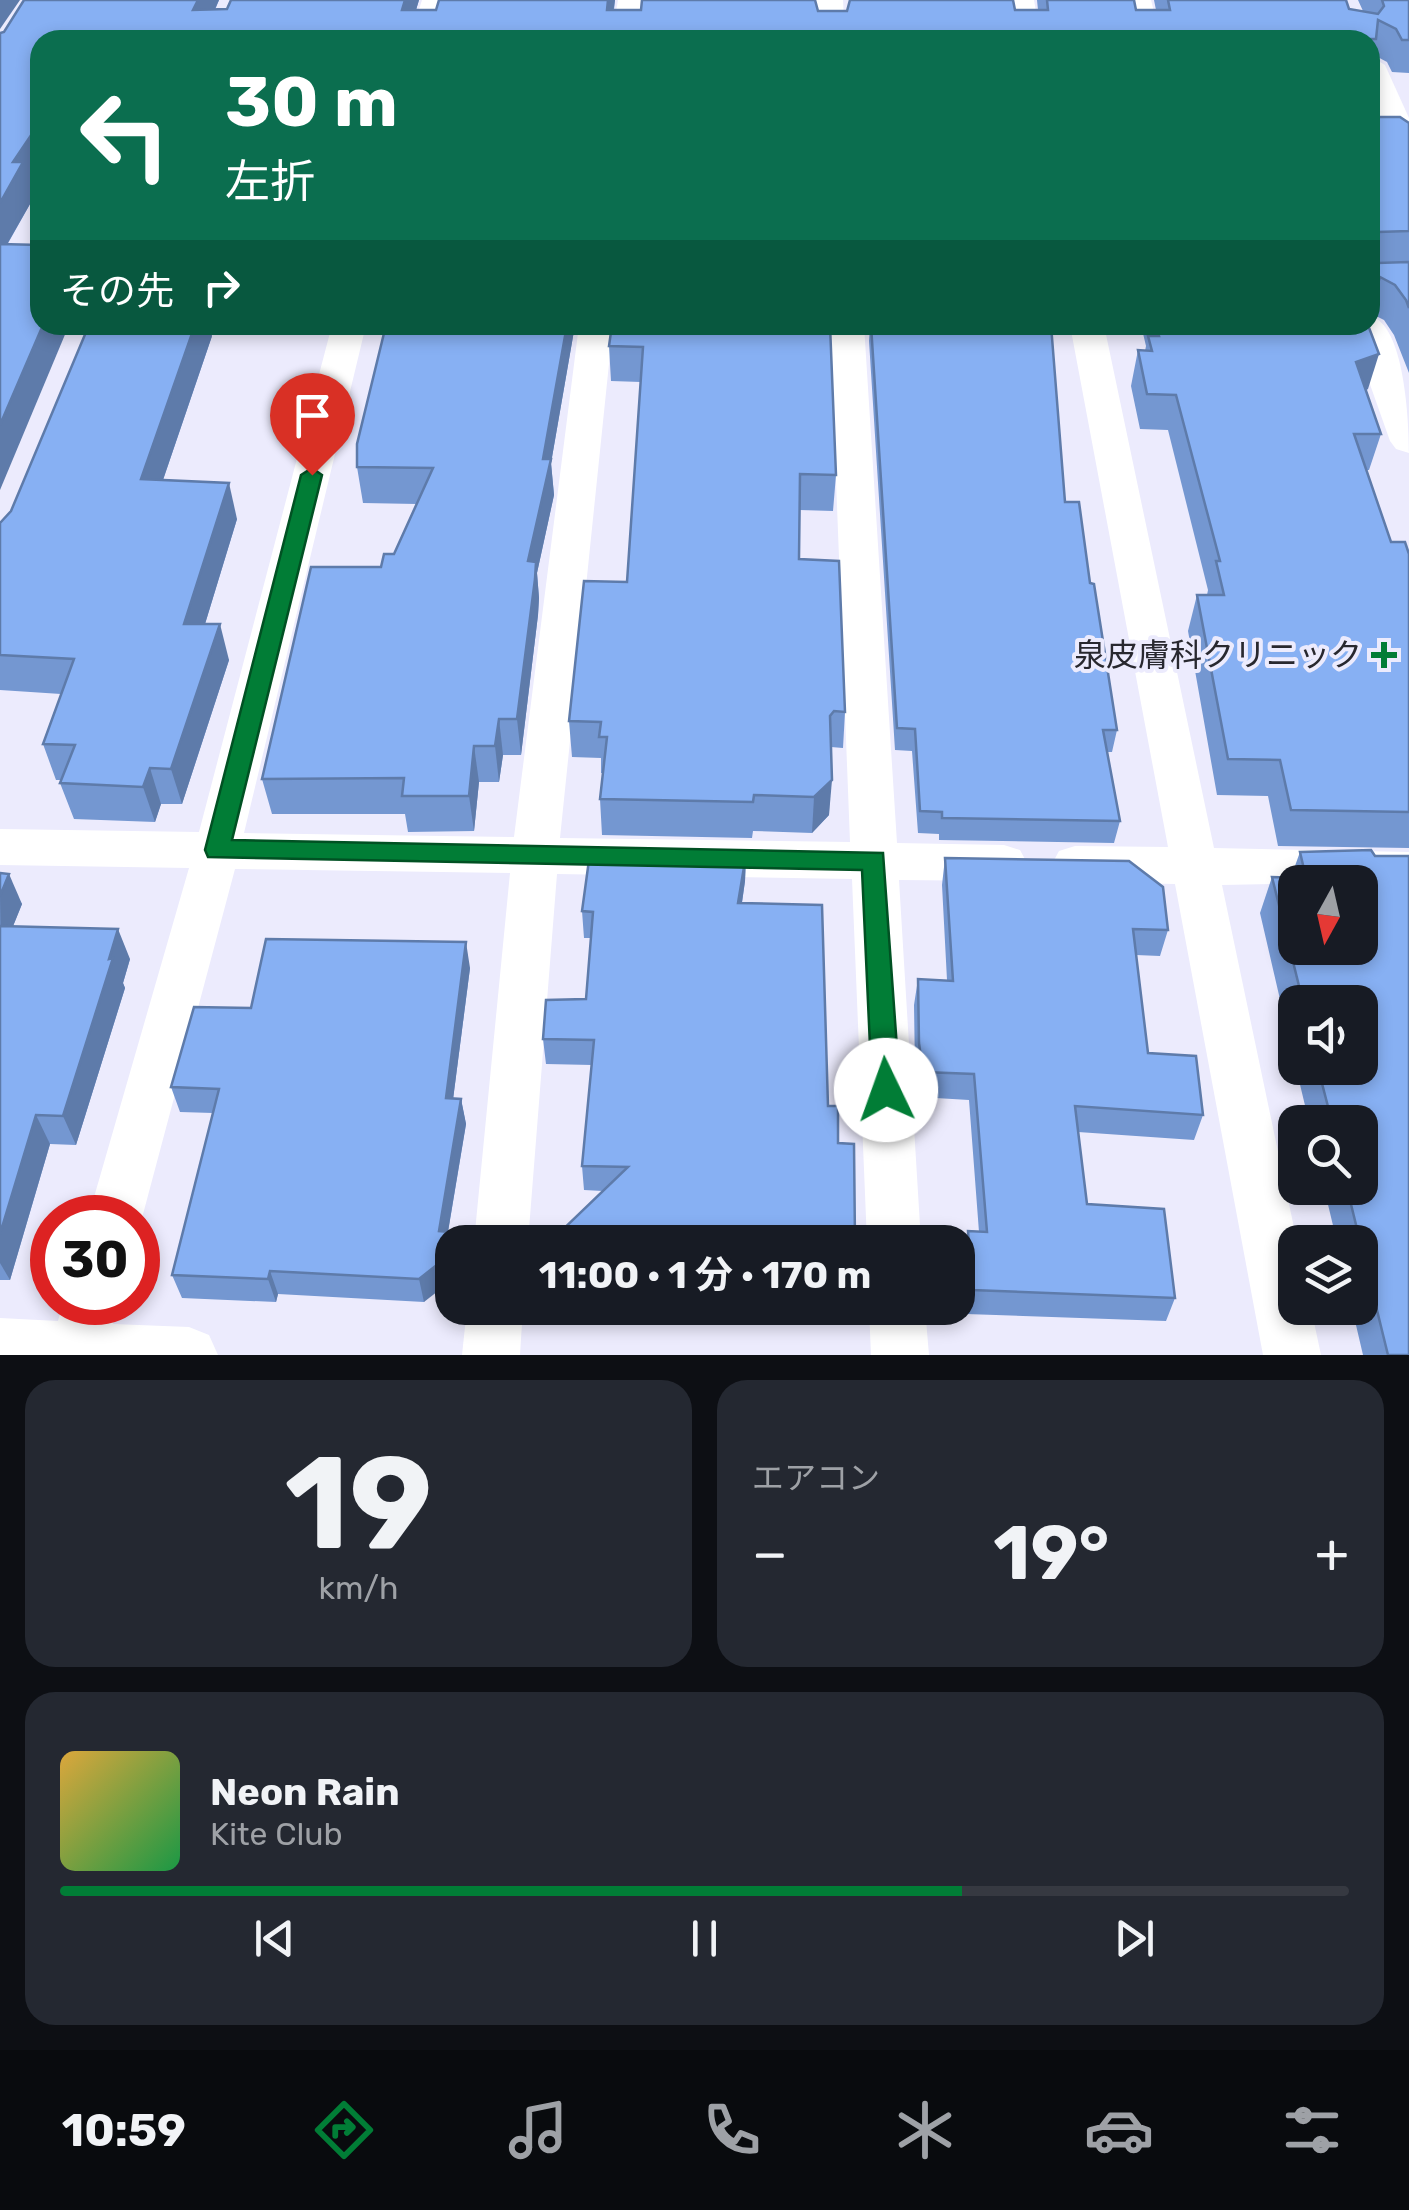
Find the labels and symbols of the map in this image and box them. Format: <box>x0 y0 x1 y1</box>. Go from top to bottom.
pin <box>270 373 355 476</box>
place label: 泉皮膚科クリニック <box>1074 636 1362 674</box>
marker: 泉皮膚科クリニック <box>1371 642 1397 668</box>
north arrow <box>1278 865 1378 965</box>
position arrow <box>834 1038 938 1142</box>
speed limit sign: 30 <box>30 1195 160 1325</box>

